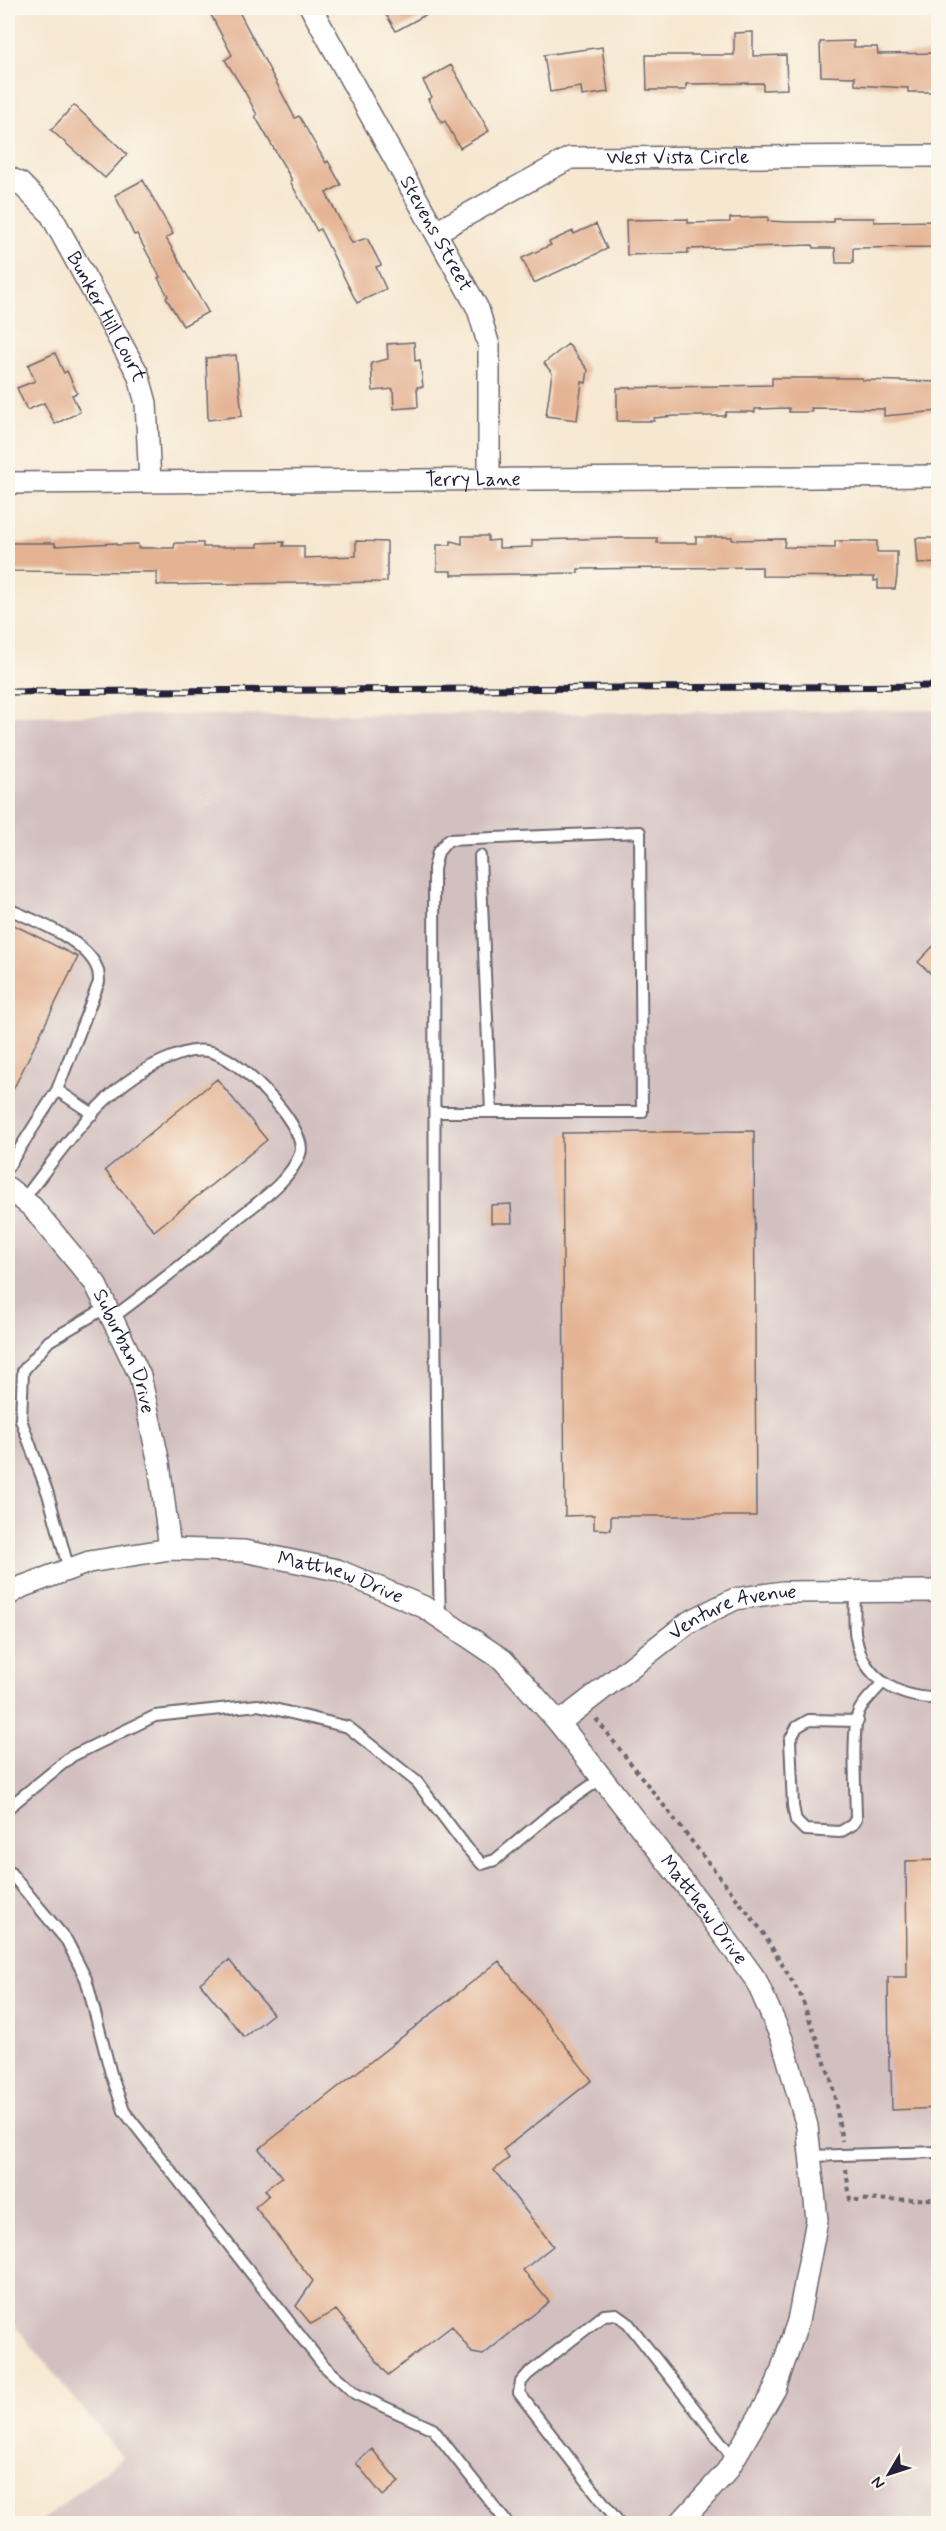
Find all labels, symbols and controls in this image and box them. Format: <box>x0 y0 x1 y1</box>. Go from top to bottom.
street label: West Vista Circle <box>606 144 749 171</box>
street label: Stevens Street <box>393 171 479 296</box>
street label: Bunker Hill Court <box>60 247 153 385</box>
street label: Terry Lane <box>425 466 521 493</box>
street label: Suburban Drive <box>86 1284 161 1416</box>
street label: Matthew Drive <box>275 1545 407 1610</box>
street label: Venture Avenue <box>663 1578 796 1647</box>
street label: Matthew Drive <box>653 1849 754 1970</box>
north arrow <box>859 2444 919 2504</box>
text: N <box>867 2472 890 2493</box>

